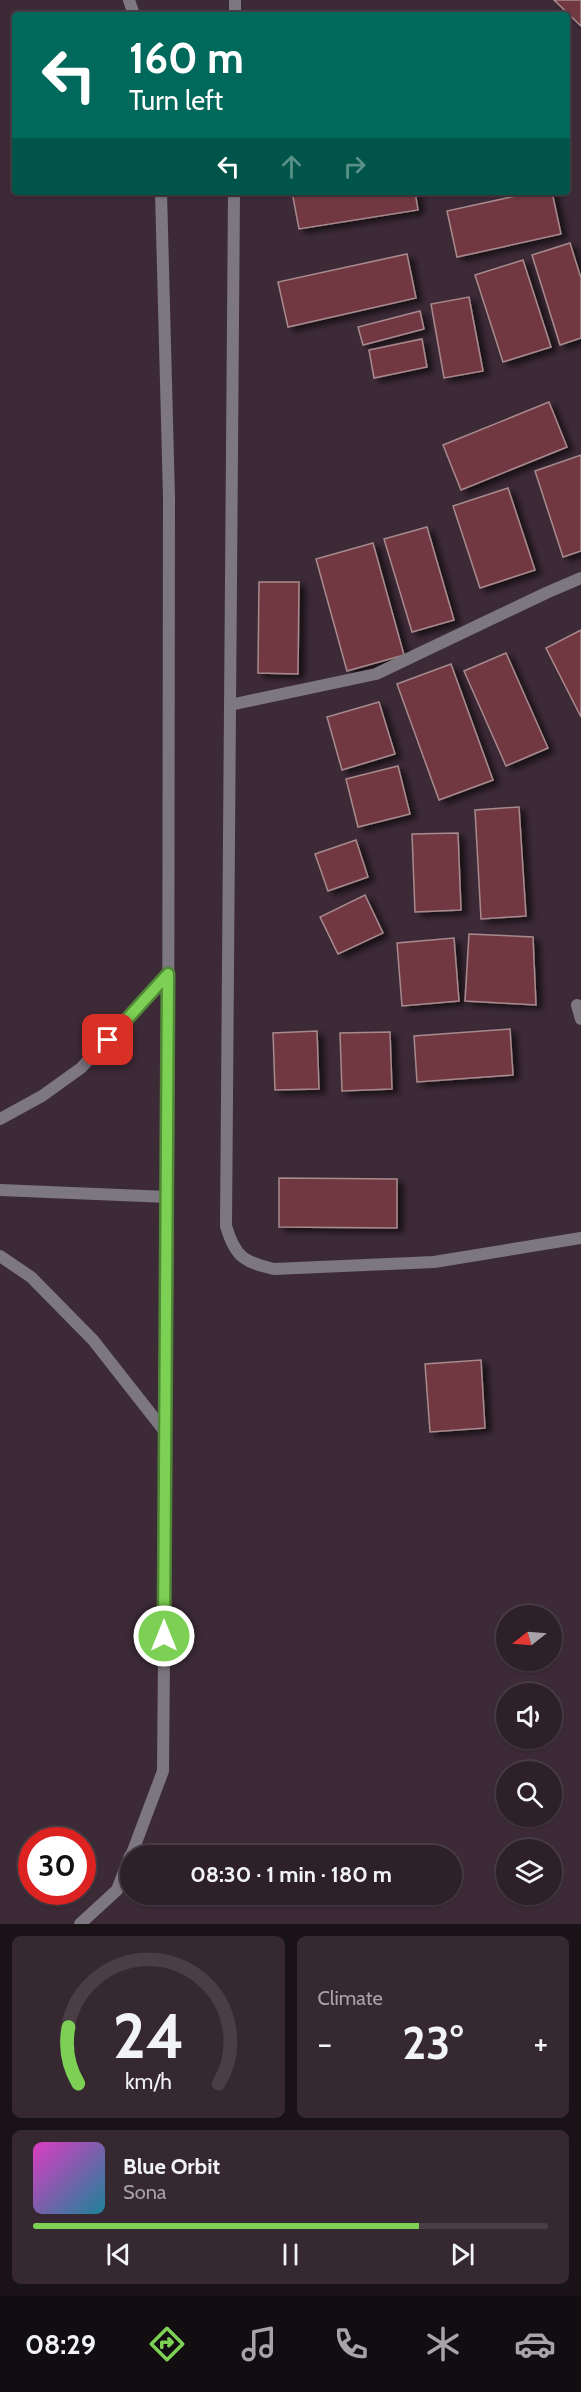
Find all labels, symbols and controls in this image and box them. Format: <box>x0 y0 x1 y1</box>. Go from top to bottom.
text: 160 m <box>129 32 244 84</box>
icon: left <box>30 36 108 114</box>
text: Turn left <box>129 84 223 117</box>
icon: left <box>212 150 245 183</box>
icon: ahead <box>275 150 308 183</box>
icon: right <box>338 150 371 183</box>
pin <box>82 1014 133 1065</box>
icon: arrive <box>91 1023 124 1056</box>
position arrow <box>132 1604 196 1668</box>
north arrow <box>496 1605 562 1671</box>
map controls <box>496 1605 562 1905</box>
button: sound <box>496 1683 562 1749</box>
button: search <box>496 1761 562 1827</box>
speed limit sign: 30 <box>18 1827 96 1905</box>
button: layers <box>496 1839 562 1905</box>
text: 08:30 · 1 min · 180 m <box>190 1861 392 1888</box>
text: Climate <box>318 1986 383 2010</box>
text: 24 <box>112 1998 184 2074</box>
text: 23° <box>402 2016 463 2070</box>
text: − <box>318 2023 332 2063</box>
text: + <box>533 2023 548 2063</box>
text: km/h <box>125 2068 172 2094</box>
text: Blue Orbit <box>123 2153 220 2180</box>
text: Sona <box>123 2180 166 2204</box>
icon: previous <box>102 2238 135 2271</box>
icon: pause <box>274 2238 307 2271</box>
icon: next <box>446 2238 479 2271</box>
icon: directions <box>146 2323 188 2365</box>
icon: music <box>238 2323 280 2365</box>
icon: phone <box>330 2323 372 2365</box>
icon: climate <box>422 2323 464 2365</box>
icon: car <box>514 2323 556 2365</box>
text: 08:29 <box>25 2328 96 2361</box>

